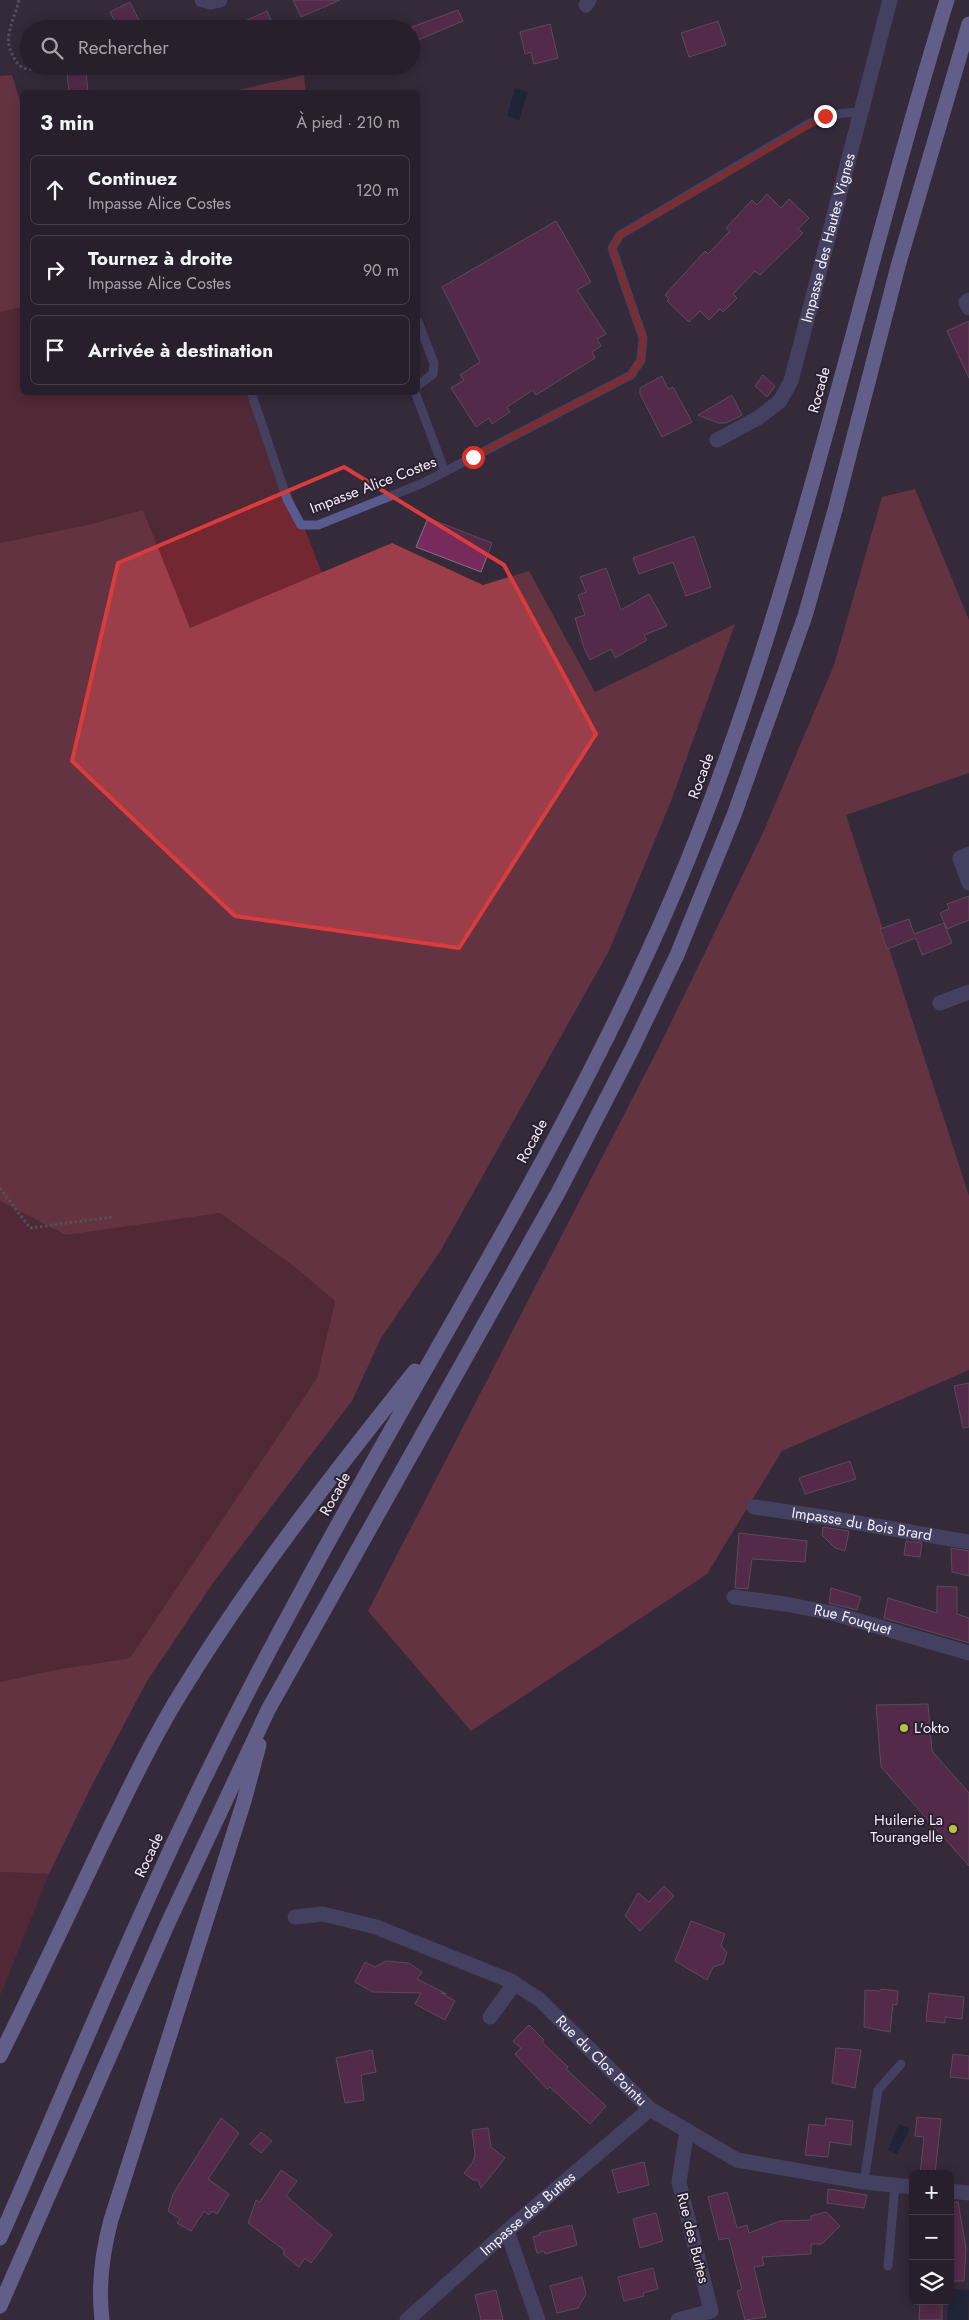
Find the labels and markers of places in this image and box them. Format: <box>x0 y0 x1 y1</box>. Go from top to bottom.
place label: L'okto <box>914 1717 950 1739</box>
marker: L'okto <box>898 1722 910 1734</box>
place label: Huilerie La Tourangelle <box>870 1809 943 1848</box>
marker: Huilerie La Tourangelle <box>947 1823 959 1835</box>

